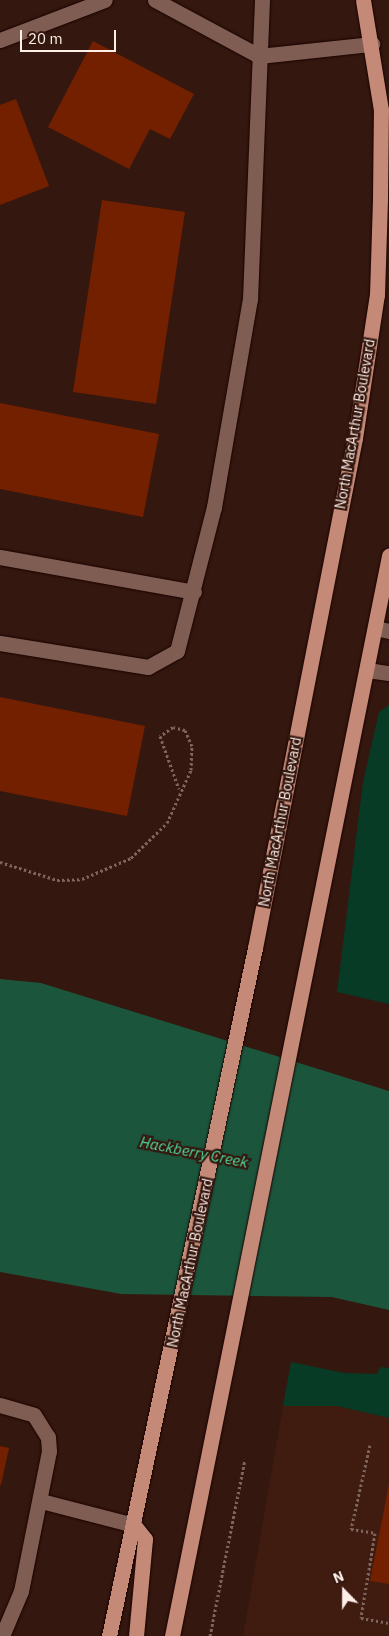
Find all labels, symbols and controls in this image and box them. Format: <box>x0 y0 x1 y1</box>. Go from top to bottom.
scale bar <box>22 20 119 52</box>
text: 20 m <box>28 29 63 48</box>
street label: North MacArthur Boulevard <box>332 338 378 510</box>
street label: North MacArthur Boulevard <box>255 736 305 908</box>
water label: Hackberry Creek <box>138 1133 250 1171</box>
street label: North MacArthur Boulevard <box>164 1177 216 1349</box>
north arrow <box>319 1566 369 1616</box>
text: N <box>330 1567 346 1587</box>

